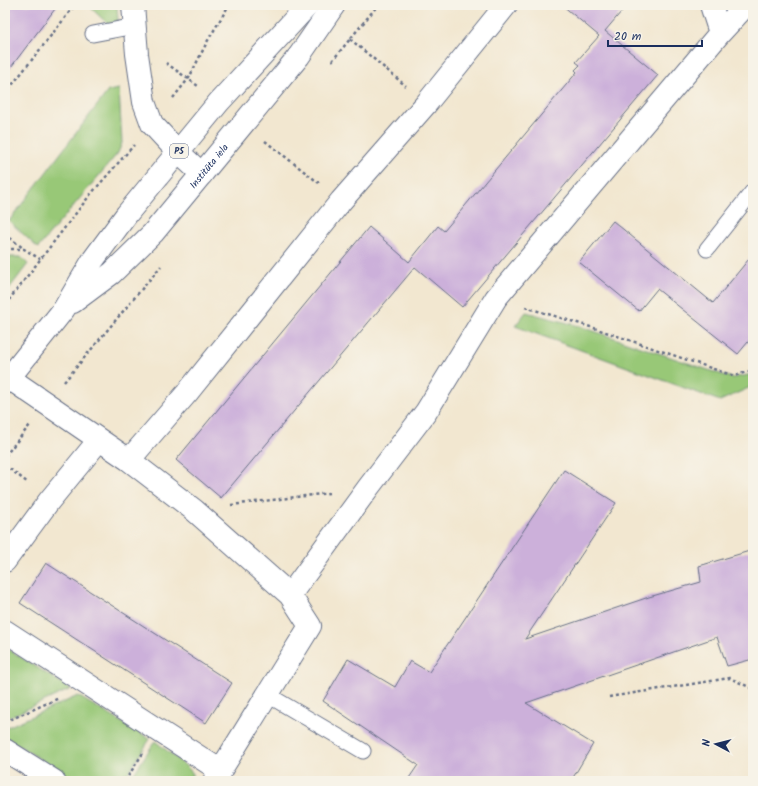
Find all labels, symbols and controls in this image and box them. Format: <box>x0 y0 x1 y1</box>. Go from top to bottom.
scale bar <box>608 22 702 48</box>
text: 20 m <box>614 27 642 46</box>
street label: Institūta iela <box>186 140 233 192</box>
road number: P5 <box>170 144 188 158</box>
north arrow <box>696 724 736 764</box>
text: N <box>698 738 716 747</box>

